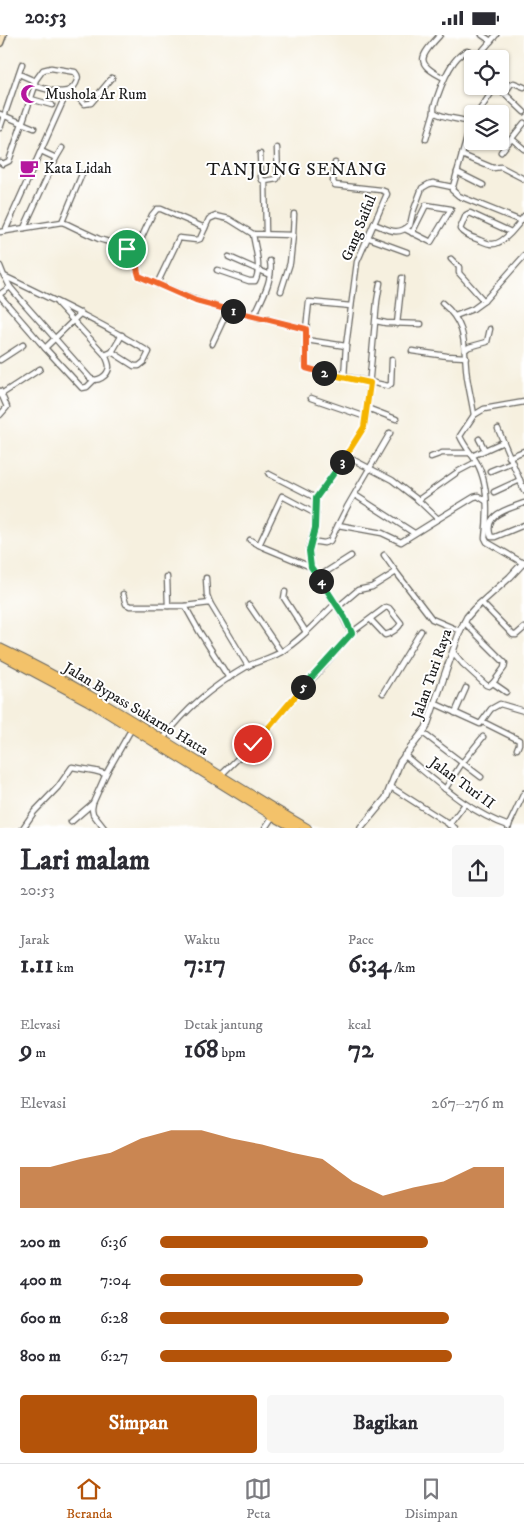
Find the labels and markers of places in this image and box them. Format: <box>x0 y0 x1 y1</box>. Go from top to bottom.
mosque icon: Mushola Ar Rum <box>19 83 41 105</box>
place label: Mushola Ar Rum <box>45 85 147 104</box>
cafe icon: Kata Lidah <box>18 157 40 179</box>
place label: Kata Lidah <box>44 159 112 178</box>
pin <box>106 228 148 270</box>
pin: 1 <box>220 299 246 323</box>
pin: 2 <box>312 361 336 385</box>
pin: 3 <box>330 449 354 475</box>
pin: 4 <box>308 569 334 593</box>
pin: 5 <box>290 675 316 699</box>
pin <box>232 723 274 765</box>

